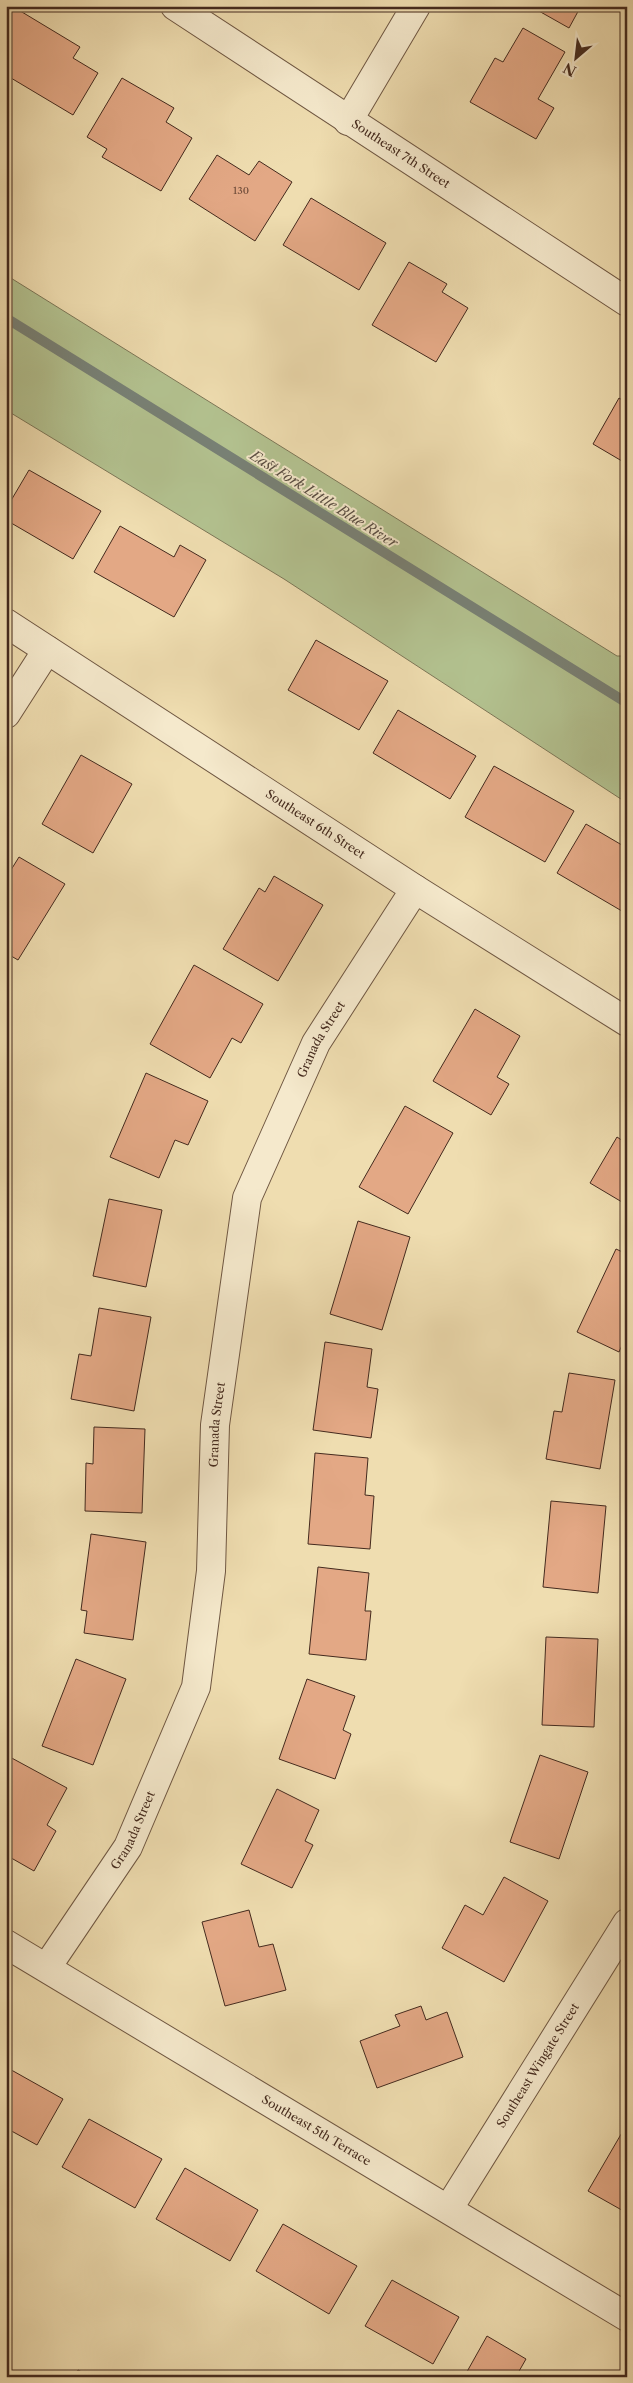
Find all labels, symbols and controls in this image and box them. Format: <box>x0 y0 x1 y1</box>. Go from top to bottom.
north arrow <box>550 32 600 82</box>
text: N <box>560 59 579 80</box>
street label: Southeast 7th Street <box>349 116 454 192</box>
house number: 130 <box>233 184 249 197</box>
water label: East Fork Little Blue River <box>246 446 402 553</box>
street label: Southeast 6th Street <box>263 786 369 862</box>
street label: Granada Street <box>293 997 348 1080</box>
street label: Granada Street <box>206 1380 228 1468</box>
street label: Granada Street <box>107 1788 158 1872</box>
street label: Southeast Wingate Street <box>493 1999 583 2130</box>
street label: Southeast 5th Terrace <box>259 2091 374 2169</box>

